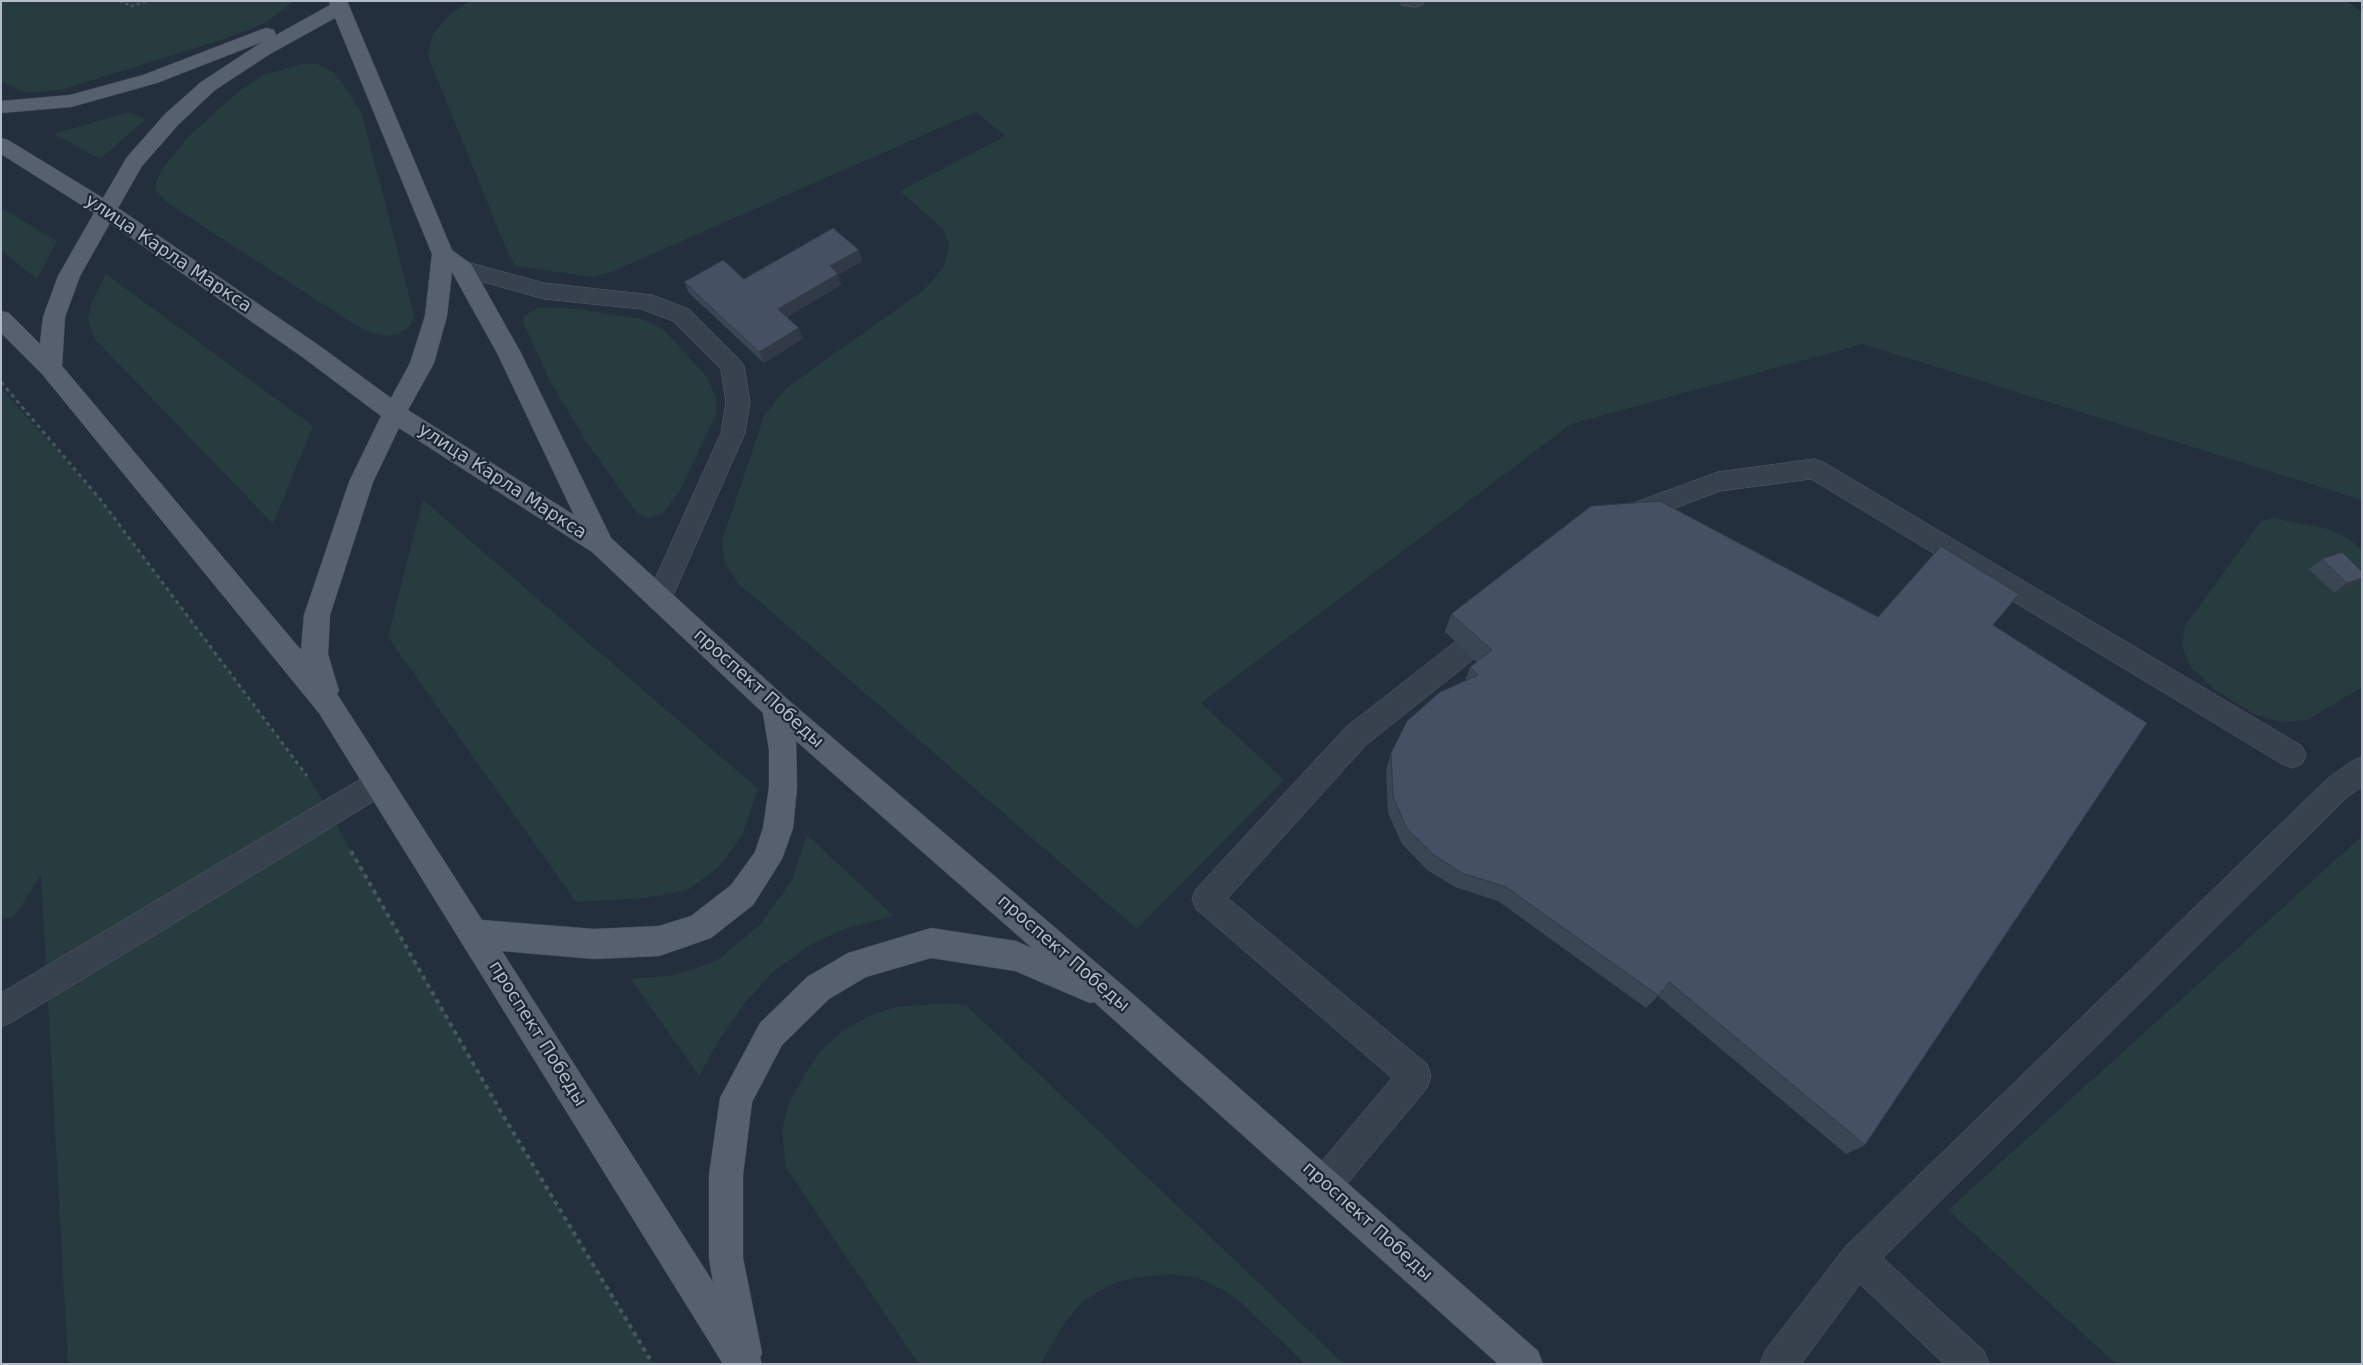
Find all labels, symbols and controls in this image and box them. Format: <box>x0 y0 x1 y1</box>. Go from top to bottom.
street label: улица Карла Маркса <box>81 190 255 318</box>
street label: улица Карла Маркса <box>414 420 590 544</box>
street label: проспект Победы <box>689 625 827 753</box>
street label: проспект Победы <box>993 891 1133 1017</box>
street label: проспект Победы <box>483 957 591 1111</box>
street label: проспект Победы <box>1298 1158 1436 1286</box>

